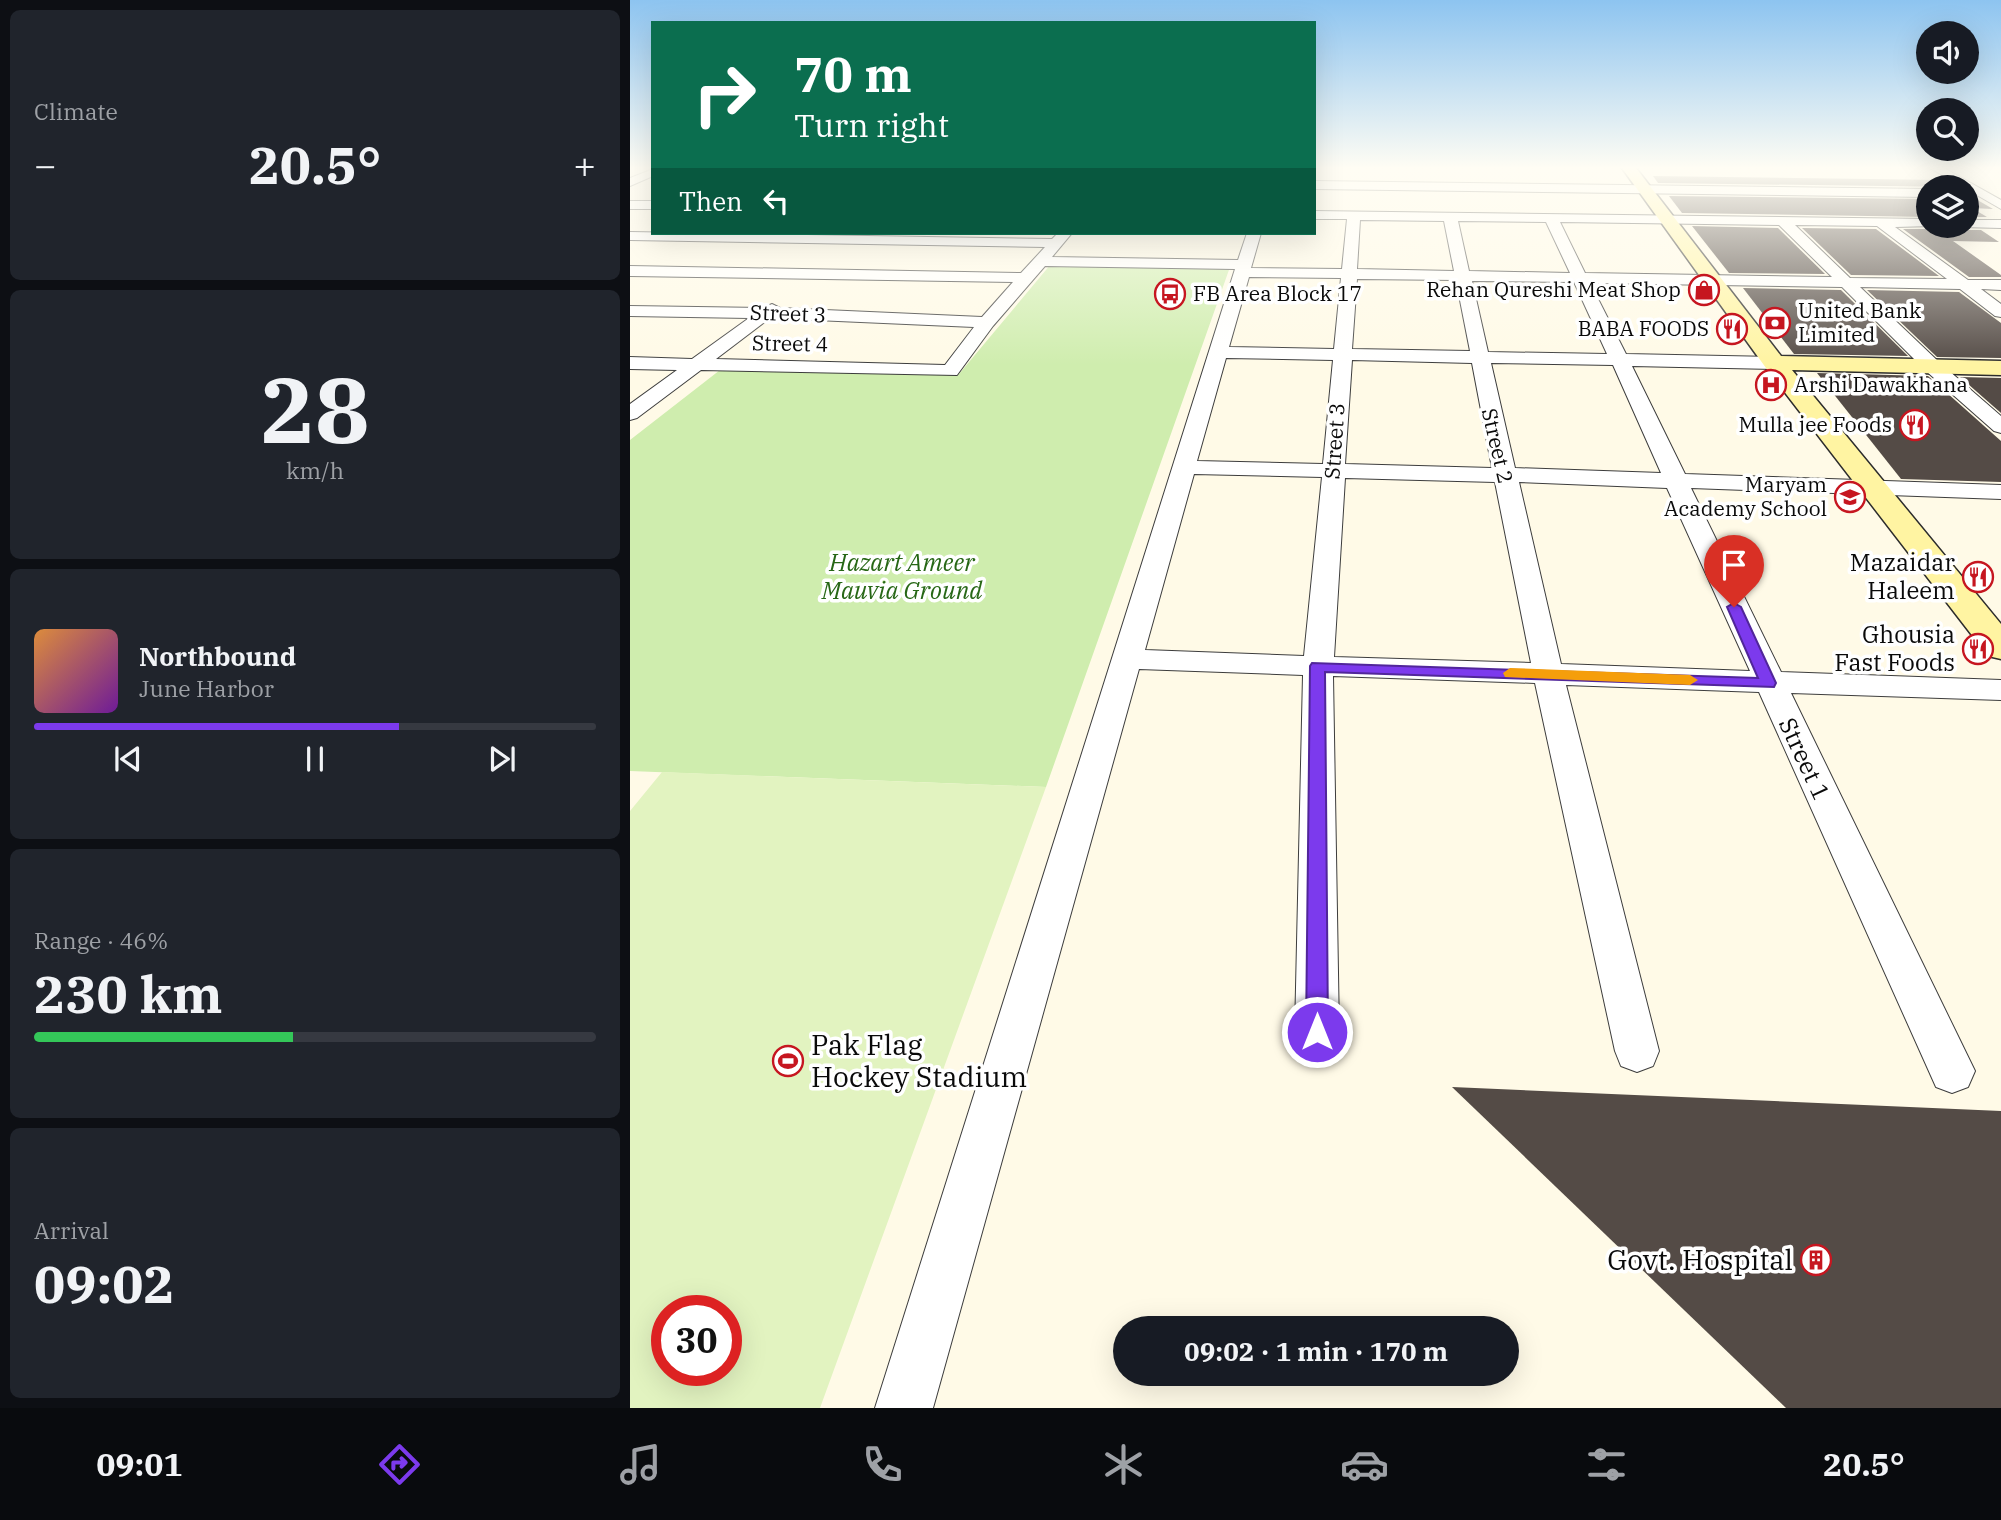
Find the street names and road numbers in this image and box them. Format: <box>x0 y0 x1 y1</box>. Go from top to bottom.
street label: Street 3 <box>749 298 827 328</box>
street label: Street 4 <box>752 328 828 358</box>
street label: Street 3 <box>1317 402 1351 480</box>
street label: Street 2 <box>1476 405 1520 486</box>
street label: Street 1 <box>1772 712 1838 805</box>

